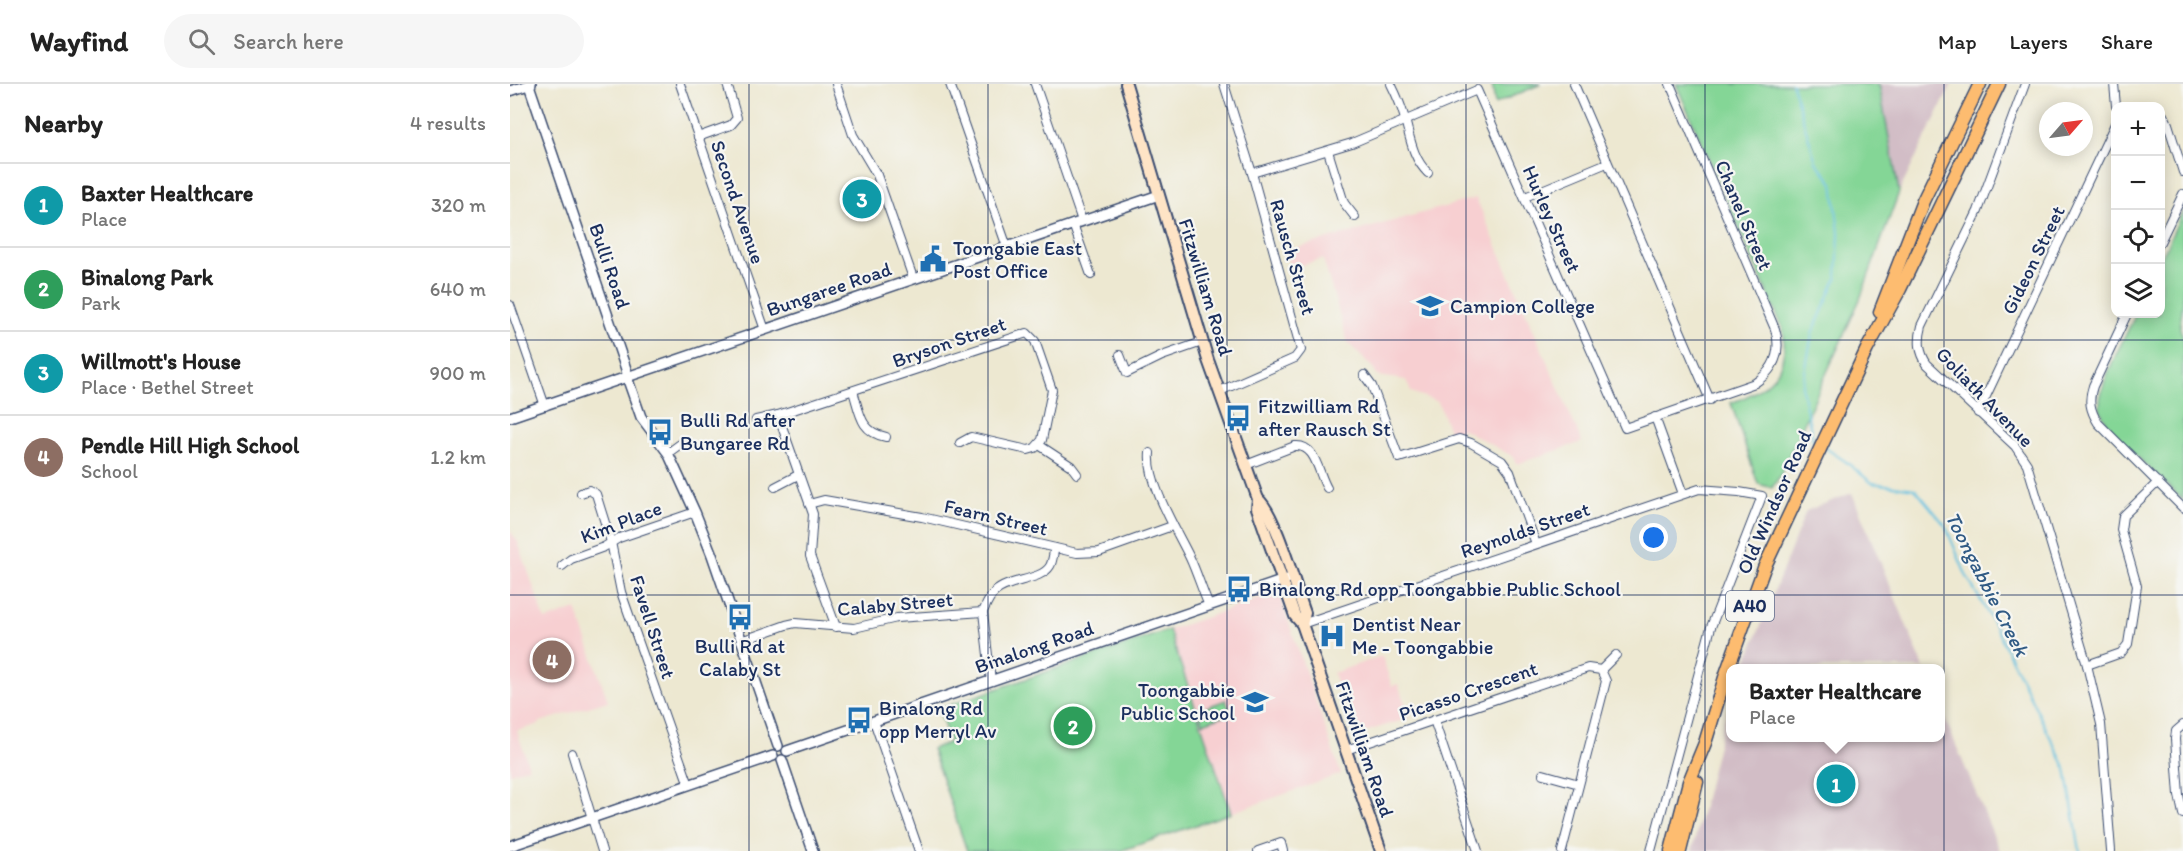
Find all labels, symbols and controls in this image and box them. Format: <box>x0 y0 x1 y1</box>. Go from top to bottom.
search box <box>164 14 584 68</box>
text: Wayfind <box>30 24 128 58</box>
icon: search <box>185 25 218 58</box>
text: Search here <box>233 28 344 55</box>
text: Map <box>1938 29 1977 54</box>
text: Layers <box>2010 29 2068 54</box>
text: Share <box>2101 29 2153 54</box>
north arrow <box>2039 102 2093 156</box>
map controls <box>2111 102 2165 318</box>
button: + <box>2111 102 2165 156</box>
text: Nearby <box>24 107 103 139</box>
text: 4 results <box>410 111 486 135</box>
street label: Second Avenue <box>706 137 770 267</box>
street label: Chanel Street <box>1710 156 1778 274</box>
button: − <box>2111 156 2165 210</box>
street label: Hurley Street <box>1518 162 1586 276</box>
pin: 3 <box>842 176 882 222</box>
text: Baxter Healthcare <box>81 180 253 207</box>
text: 1 <box>39 193 48 217</box>
text: 320 m <box>431 193 486 217</box>
street label: Rausch Street <box>1265 196 1321 318</box>
street label: Gideon Street <box>1996 201 2070 318</box>
text: Place <box>81 207 127 231</box>
button: locate <box>2111 210 2165 264</box>
street label: Fitzwilliam Road <box>1174 215 1238 359</box>
street label: Bulli Road <box>584 220 636 312</box>
place label: Toongabie East Post Office <box>953 236 1082 283</box>
public building icon: Toongabie East Post Office <box>918 244 948 274</box>
street label: Bungaree Road <box>763 256 895 322</box>
text: Binalong Park <box>81 264 213 291</box>
button: layers <box>2111 264 2165 318</box>
text: 2 <box>38 277 49 301</box>
text: 640 m <box>430 277 486 301</box>
text: Park <box>81 291 120 315</box>
school or university icon: Campion College <box>1415 291 1445 321</box>
place label: Campion College <box>1450 294 1595 318</box>
street label: Bryson Street <box>889 311 1009 373</box>
street label: Goliath Avenue <box>1931 342 2039 452</box>
text: Willmott's House <box>81 348 241 375</box>
text: 3 <box>38 361 49 385</box>
text: 900 m <box>430 361 486 385</box>
text: Place · Bethel Street <box>81 375 254 399</box>
place label: Fitzwilliam Rd after Rausch St <box>1258 394 1391 441</box>
bus stop icon: Fitzwilliam Rd after Rausch St <box>1223 403 1253 433</box>
place label: Bulli Rd after Bungaree Rd <box>680 408 795 455</box>
bus stop icon: Bulli Rd after Bungaree Rd <box>645 417 675 447</box>
street label: Old Windsor Road <box>1731 426 1817 578</box>
text: Pendle Hill High School <box>81 432 299 459</box>
text: 4 <box>37 445 50 469</box>
text: 1.2 km <box>430 445 486 469</box>
text: School <box>81 459 138 483</box>
street label: Fearn Street <box>942 493 1051 541</box>
street label: Kim Place <box>577 496 665 548</box>
street label: Reynolds Street <box>1457 497 1593 563</box>
water label: Toongabbie Creek <box>1940 507 2035 661</box>
your location <box>1639 523 1668 552</box>
street label: Favell Street <box>625 572 681 682</box>
bus stop icon: Binalong Rd opp Toongabbie Public School <box>1224 574 1254 604</box>
place label: Binalong Rd opp Toongabbie Public School <box>1259 577 1621 601</box>
street label: Calaby Street <box>836 587 954 621</box>
road number: A40 <box>1726 591 1774 621</box>
bus stop icon: Bulli Rd at Calaby St <box>725 602 755 632</box>
place label: Dentist Near Me - Toongabbie <box>1352 612 1493 659</box>
street label: Binalong Road <box>972 615 1097 679</box>
hospital icon: Dentist Near Me - Toongabbie <box>1317 621 1347 651</box>
place label: Bulli Rd at Calaby St <box>695 634 785 681</box>
pin: 4 <box>532 638 572 682</box>
street label: Picasso Crescent <box>1396 656 1541 726</box>
popup <box>1726 664 1945 742</box>
place label: Toongabbie Public School <box>1121 678 1235 725</box>
street label: Fitzwilliam Road <box>1330 678 1400 820</box>
text: Baxter Healthcare <box>1749 678 1922 705</box>
school or university icon: Toongabbie Public School <box>1240 687 1270 717</box>
place label: Binalong Rd opp Merryl Av <box>879 696 997 743</box>
pin: 2 <box>1054 704 1092 748</box>
bus stop icon: Binalong Rd opp Merryl Av <box>844 705 874 735</box>
text: Place <box>1749 705 1795 729</box>
pin: 1 <box>1816 762 1856 806</box>

